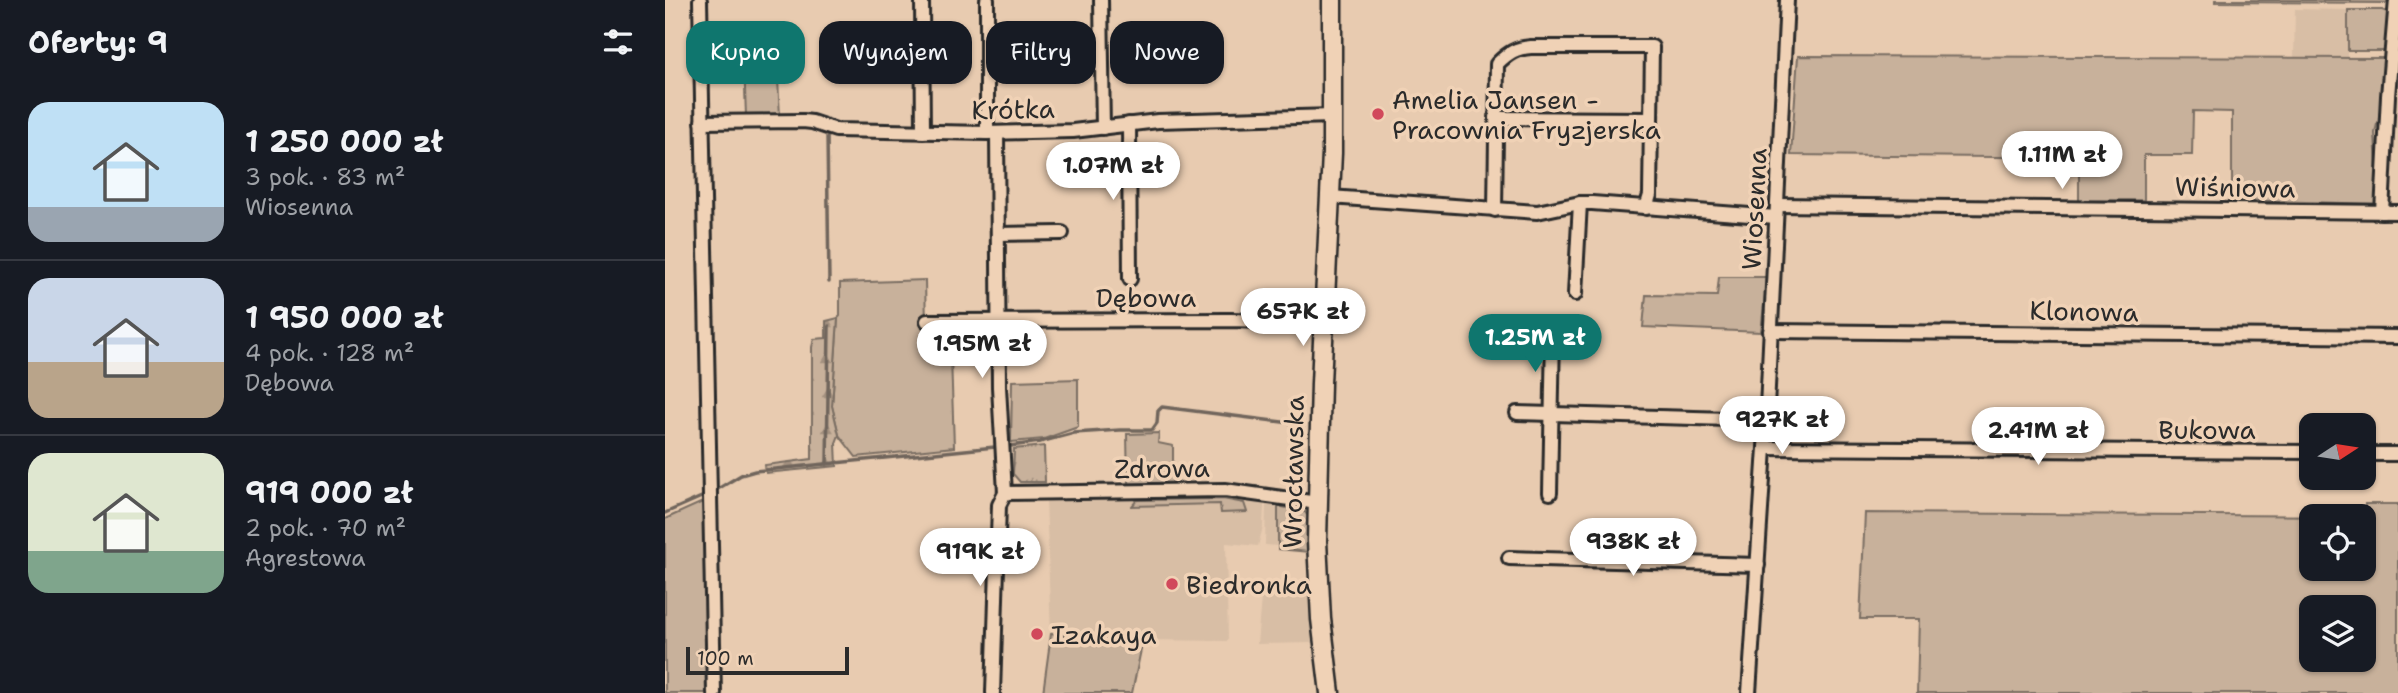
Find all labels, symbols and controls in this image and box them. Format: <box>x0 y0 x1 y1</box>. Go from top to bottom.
chip: Kupno <box>686 21 805 84</box>
chip: Wynajem <box>819 21 972 84</box>
chip: Filtry <box>986 21 1096 84</box>
chip: Nowe <box>1110 21 1224 84</box>
text: Oferty: 9 <box>28 22 168 63</box>
icon: filters <box>599 23 637 61</box>
place label: Amelia Jansen - Pracownia Fryzjerska <box>1392 82 1661 147</box>
street label: Krótka <box>971 91 1055 127</box>
marker: Amelia Jansen - Pracownia Fryzjerska <box>1370 106 1386 122</box>
text: 1 250 000 zł <box>245 121 443 162</box>
icon: home <box>84 130 168 214</box>
pin: 1.11M zł <box>1990 132 2134 191</box>
text: 1.11M zł <box>2018 139 2106 169</box>
pin: 1.07M zł <box>1041 142 1185 202</box>
street label: Wiosenna <box>1733 147 1775 271</box>
text: 1.07M zł <box>1062 150 1164 180</box>
text: 3 pok. · 83 m² <box>245 162 405 192</box>
street label: Wiśniowa <box>2174 168 2296 206</box>
text: Wiosenna <box>245 192 353 222</box>
street label: Dębowa <box>1096 280 1196 315</box>
pin: 657K zł <box>1238 288 1368 348</box>
street label: Klonowa <box>2029 293 2139 329</box>
text: 657K zł <box>1257 296 1349 326</box>
text: 1 950 000 zł <box>245 297 443 338</box>
icon: home <box>84 306 168 390</box>
pin: 1.25M zł <box>1463 314 1607 374</box>
pin: 1.95M zł <box>910 320 1054 380</box>
text: 1.25M zł <box>1485 322 1585 352</box>
text: 1.95M zł <box>933 328 1031 358</box>
text: 4 pok. · 128 m² <box>245 338 414 368</box>
text: Dębowa <box>245 368 334 398</box>
street label: Wrocławska <box>1274 395 1312 549</box>
pin: 927K zł <box>1717 396 1847 456</box>
text: 927K zł <box>1735 404 1829 434</box>
pin: 2.41M zł <box>1966 407 2110 467</box>
street label: Bukowa <box>2158 412 2256 447</box>
north arrow <box>2299 413 2377 490</box>
map controls <box>2299 413 2376 672</box>
text: 2.41M zł <box>1988 415 2088 445</box>
street label: Zdrowa <box>1114 450 1210 486</box>
text: 919 000 zł <box>245 472 413 513</box>
icon: home <box>84 481 168 565</box>
button: locate <box>2299 504 2376 581</box>
text: 2 pok. · 70 m² <box>245 513 406 543</box>
pin: 938K zł <box>1568 518 1698 578</box>
text: 938K zł <box>1586 526 1680 556</box>
pin: 919K zł <box>915 528 1045 588</box>
text: 919K zł <box>936 536 1024 566</box>
text: Agrestowa <box>245 543 366 573</box>
place label: Biedronka <box>1186 567 1312 602</box>
marker: Biedronka <box>1164 576 1180 592</box>
button: layers <box>2299 595 2376 672</box>
place label: Izakaya <box>1051 617 1156 652</box>
marker: Izakaya <box>1029 626 1045 642</box>
scale bar <box>686 644 849 676</box>
text: 100 m <box>697 646 754 671</box>

